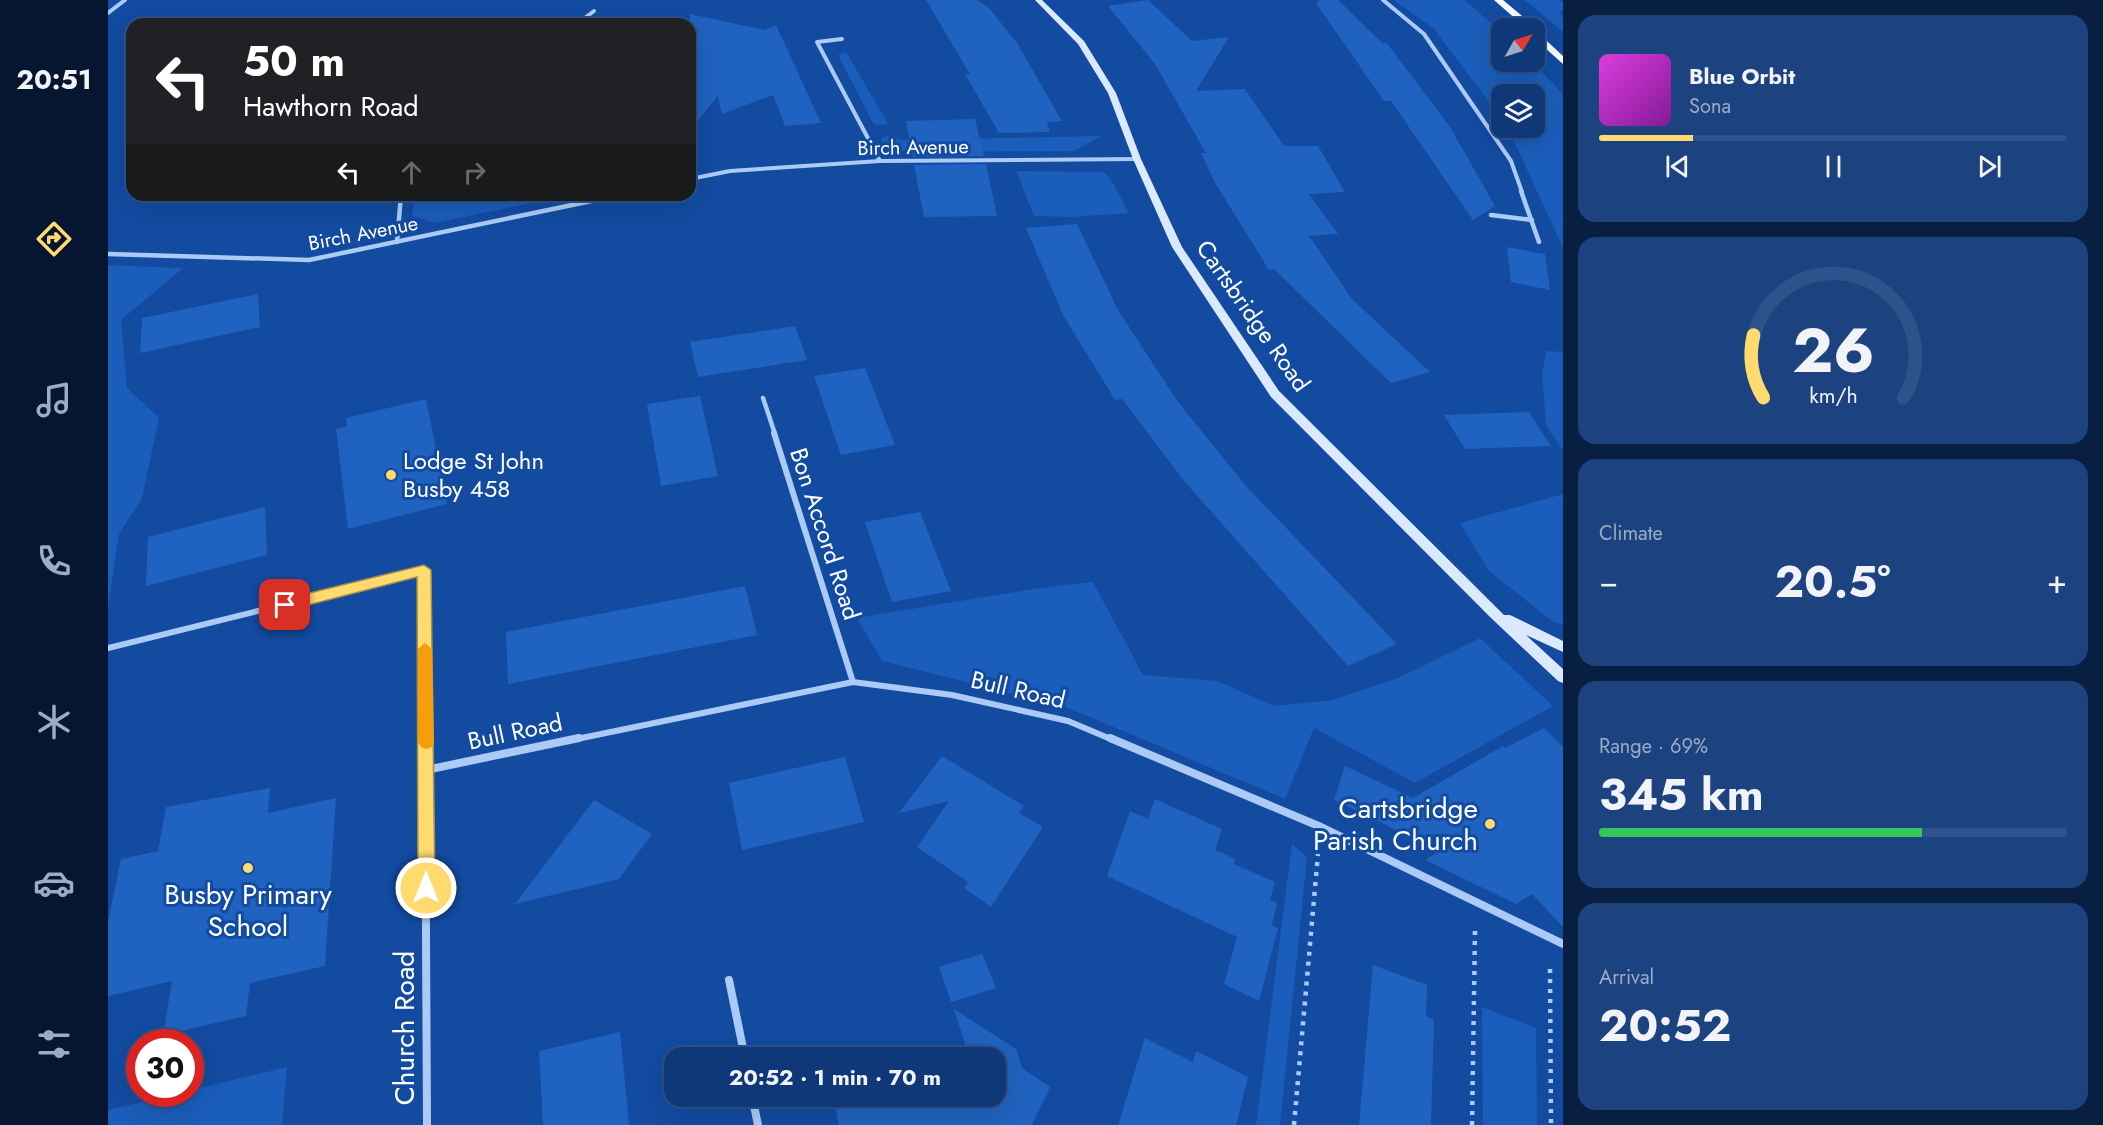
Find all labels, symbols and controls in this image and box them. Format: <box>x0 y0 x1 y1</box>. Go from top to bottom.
north arrow <box>1491 18 1545 72</box>
map controls <box>1491 18 1545 138</box>
text: 50 m <box>243 31 345 92</box>
icon: left <box>144 42 222 120</box>
text: 20:51 <box>16 60 92 99</box>
text: Blue Orbit <box>1689 60 1795 92</box>
button: layers <box>1491 84 1545 138</box>
text: Hawthorn Road <box>243 87 419 126</box>
text: Sona <box>1689 92 1731 121</box>
street label: Birch Avenue <box>857 132 969 163</box>
icon: previous <box>1661 150 1694 183</box>
icon: pause <box>1817 150 1850 183</box>
icon: next <box>1973 150 2006 183</box>
icon: left <box>332 156 365 189</box>
icon: ahead <box>395 156 428 189</box>
icon: right <box>458 156 491 189</box>
street label: Birch Avenue <box>306 209 420 258</box>
icon: directions <box>33 218 75 260</box>
street label: Cartsbridge Road <box>1188 233 1319 399</box>
text: 26 <box>1792 305 1874 395</box>
icon: music <box>33 379 75 421</box>
text: km/h <box>1809 380 1857 411</box>
place label: Lodge St John Busby 458 <box>403 443 544 506</box>
street label: Bon Accord Road <box>781 443 870 624</box>
marker: Lodge St John Busby 458 <box>384 468 398 482</box>
text: Climate <box>1599 519 1663 548</box>
icon: phone <box>33 540 75 582</box>
text: 20.5° <box>1774 549 1891 614</box>
text: − <box>1599 558 1618 605</box>
text: + <box>2047 558 2067 605</box>
pin <box>259 579 310 630</box>
icon: arrive <box>268 588 301 621</box>
street label: Bull Road <box>967 662 1069 717</box>
icon: climate <box>33 701 75 743</box>
street label: Bull Road <box>464 704 565 759</box>
text: Range · 69% <box>1599 732 1708 761</box>
text: 345 km <box>1599 762 1764 827</box>
place label: Cartsbridge Parish Church <box>1313 788 1478 861</box>
marker: Cartsbridge Parish Church <box>1483 817 1497 831</box>
position arrow <box>394 856 458 920</box>
marker: Busby Primary School <box>241 861 255 875</box>
icon: car <box>33 862 75 904</box>
place label: Busby Primary School <box>164 874 332 947</box>
street label: Church Road <box>384 951 425 1105</box>
text: Arrival <box>1599 963 1654 992</box>
text: 20:52 <box>1599 993 1731 1058</box>
icon: filters <box>33 1023 75 1065</box>
speed limit sign: 30 <box>126 1029 204 1107</box>
text: 20:52 · 1 min · 70 m <box>729 1061 941 1093</box>

